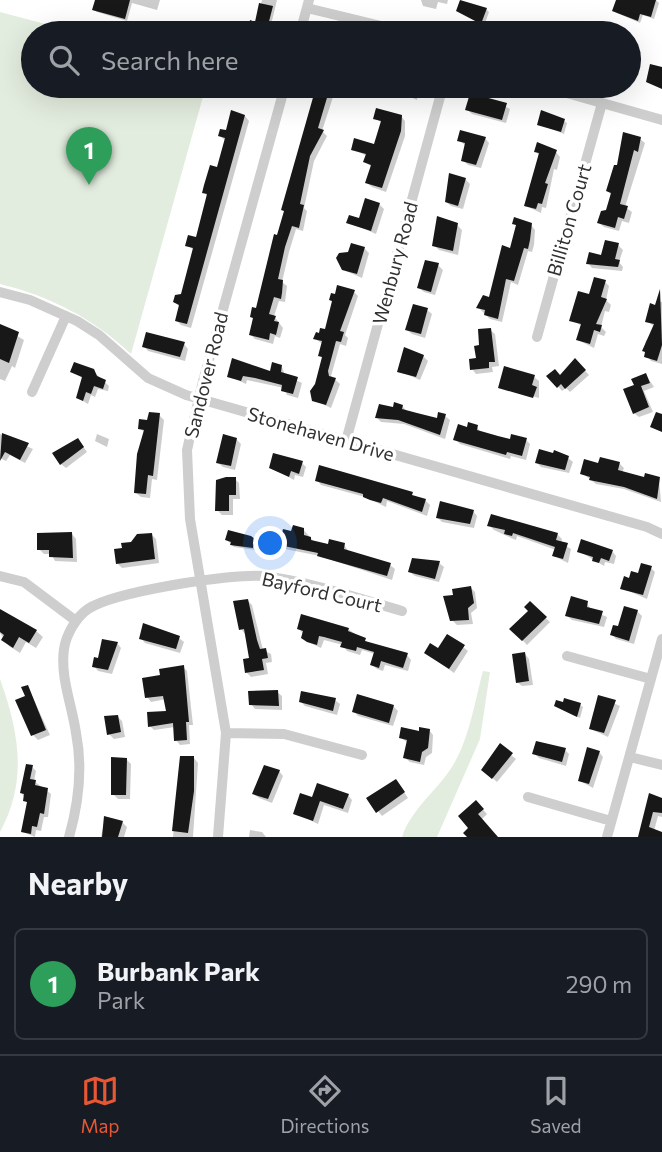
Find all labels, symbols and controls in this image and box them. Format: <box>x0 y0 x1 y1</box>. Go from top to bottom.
search box <box>21 21 641 98</box>
icon: search <box>45 41 83 79</box>
text: Search here <box>101 44 239 75</box>
pin: 1 <box>66 127 112 185</box>
street label: Billiton Court <box>542 161 596 279</box>
street label: Wenbury Road <box>367 199 422 327</box>
street label: Sandover Road <box>179 310 232 440</box>
street label: Stonehaven Drive <box>245 402 397 465</box>
your location <box>253 526 287 560</box>
street label: Bayford Court <box>260 567 385 617</box>
text: Nearby <box>28 864 128 901</box>
text: Burbank Park <box>97 955 260 986</box>
text: 1 <box>48 970 58 998</box>
text: 290 m <box>566 970 632 998</box>
text: Park <box>97 986 145 1014</box>
tab: Map <box>80 1072 120 1137</box>
tab: Directions <box>280 1072 370 1137</box>
tab: Saved <box>530 1072 582 1137</box>

